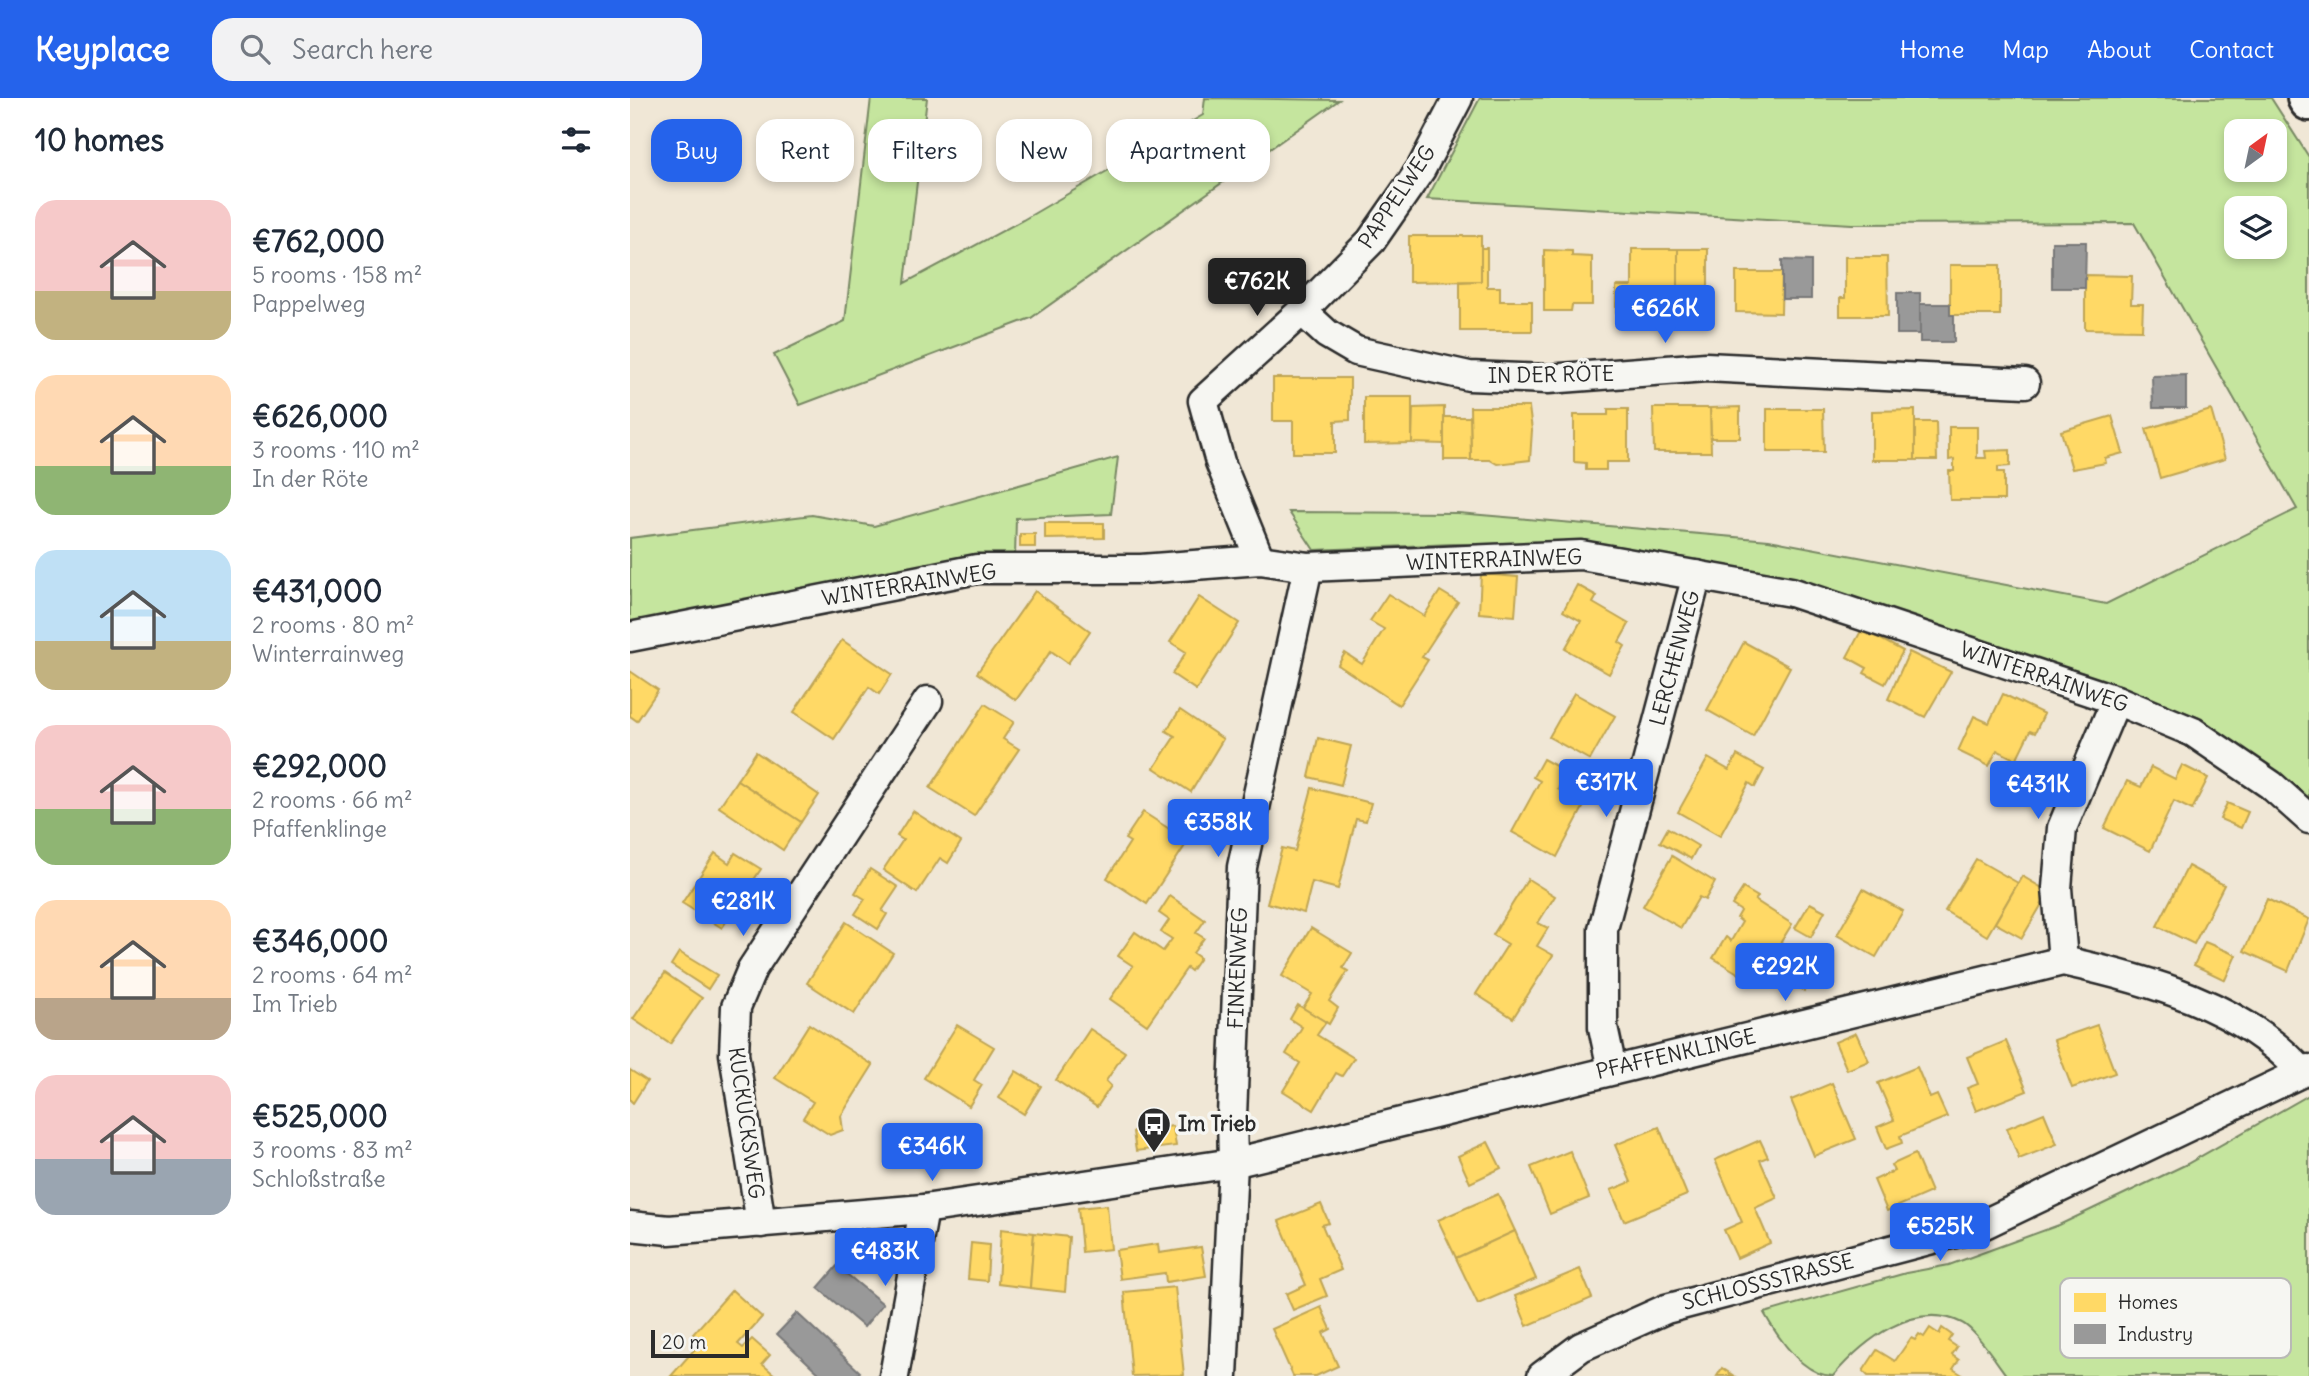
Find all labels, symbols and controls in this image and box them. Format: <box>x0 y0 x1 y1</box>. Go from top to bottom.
search box <box>212 18 702 81</box>
text: Keyplace <box>35 28 170 70</box>
icon: search <box>236 30 274 68</box>
text: Search here <box>292 33 433 66</box>
text: Home <box>1900 34 1964 64</box>
text: Map <box>2002 34 2049 64</box>
text: About <box>2087 34 2151 64</box>
text: Contact <box>2189 34 2274 64</box>
chip: Buy <box>651 119 742 182</box>
chip: Rent <box>756 119 854 182</box>
chip: Filters <box>868 119 982 182</box>
chip: New <box>996 119 1092 182</box>
chip: Apartment <box>1106 119 1270 182</box>
north arrow <box>2224 119 2287 182</box>
map controls <box>2224 119 2287 259</box>
text: 10 homes <box>35 121 164 159</box>
icon: filters <box>557 121 595 159</box>
street label: PAPPELWEG <box>1352 140 1441 254</box>
button: layers <box>2224 196 2287 259</box>
text: €762,000 <box>252 222 385 260</box>
icon: home <box>91 228 175 312</box>
pin: €762K <box>1208 258 1306 318</box>
text: 5 rooms · 158 m² <box>252 260 422 289</box>
text: €762K <box>1224 266 1290 295</box>
pin: €626K <box>1616 286 1714 345</box>
text: Pappelweg <box>252 289 365 318</box>
text: €626K <box>1631 293 1699 322</box>
street label: IN DER RÖTE <box>1488 360 1614 389</box>
text: €626,000 <box>252 397 388 435</box>
icon: home <box>91 403 175 487</box>
text: 3 rooms · 110 m² <box>252 435 420 464</box>
text: In der Röte <box>252 464 368 493</box>
street label: WINTERRAINWEG <box>1405 543 1583 576</box>
street label: WINTERRAINWEG <box>820 557 998 612</box>
text: €431,000 <box>252 572 382 610</box>
icon: home <box>91 578 175 662</box>
street label: LERCHENWEG <box>1644 587 1706 728</box>
text: 2 rooms · 80 m² <box>252 610 414 639</box>
street label: WINTERRAINWEG <box>1956 635 2132 718</box>
text: Winterrainweg <box>252 639 404 668</box>
text: €292,000 <box>252 747 387 785</box>
icon: home <box>91 753 175 837</box>
pin: €317K <box>1557 760 1655 819</box>
pin: €431K <box>1989 762 2087 821</box>
text: €317K <box>1575 767 1637 796</box>
text: €431K <box>2006 769 2070 798</box>
text: 2 rooms · 66 m² <box>252 785 413 814</box>
pin: €358K <box>1169 800 1267 859</box>
text: €358K <box>1184 807 1252 836</box>
text: Pfaffenklinge <box>252 814 387 843</box>
pin: €281K <box>694 878 792 938</box>
text: €281K <box>711 886 775 915</box>
street label: FINKENWEG <box>1222 907 1253 1029</box>
text: €346,000 <box>252 922 389 960</box>
icon: home <box>91 928 175 1012</box>
pin: €292K <box>1736 944 1834 1003</box>
text: €292K <box>1751 951 1819 980</box>
text: 2 rooms · 64 m² <box>252 960 413 989</box>
text: Im Trieb <box>252 989 338 1018</box>
street label: PFAFFENKLINGE <box>1593 1022 1758 1085</box>
street label: KUCKUCKSWEG <box>722 1045 771 1201</box>
text: €525,000 <box>252 1097 388 1135</box>
icon: home <box>91 1103 175 1187</box>
bus stop icon: Im Trieb <box>1135 1105 1173 1154</box>
place label: Im Trieb <box>1178 1110 1256 1137</box>
pin: €346K <box>883 1124 981 1183</box>
text: €346K <box>898 1131 966 1160</box>
text: 3 rooms · 83 m² <box>252 1135 413 1164</box>
text: Schloßstraße <box>252 1164 386 1193</box>
pin: €525K <box>1891 1204 1989 1263</box>
text: €525K <box>1906 1211 1974 1240</box>
pin: €483K <box>836 1228 934 1288</box>
text: €483K <box>851 1236 919 1265</box>
street label: SCHLOSSSTRASSE <box>1679 1247 1856 1316</box>
legend <box>2060 1278 2291 1358</box>
text: Homes <box>2118 1290 2178 1314</box>
text: Industry <box>2118 1322 2193 1346</box>
scale bar <box>651 1327 749 1359</box>
text: 20 m <box>662 1330 706 1354</box>

